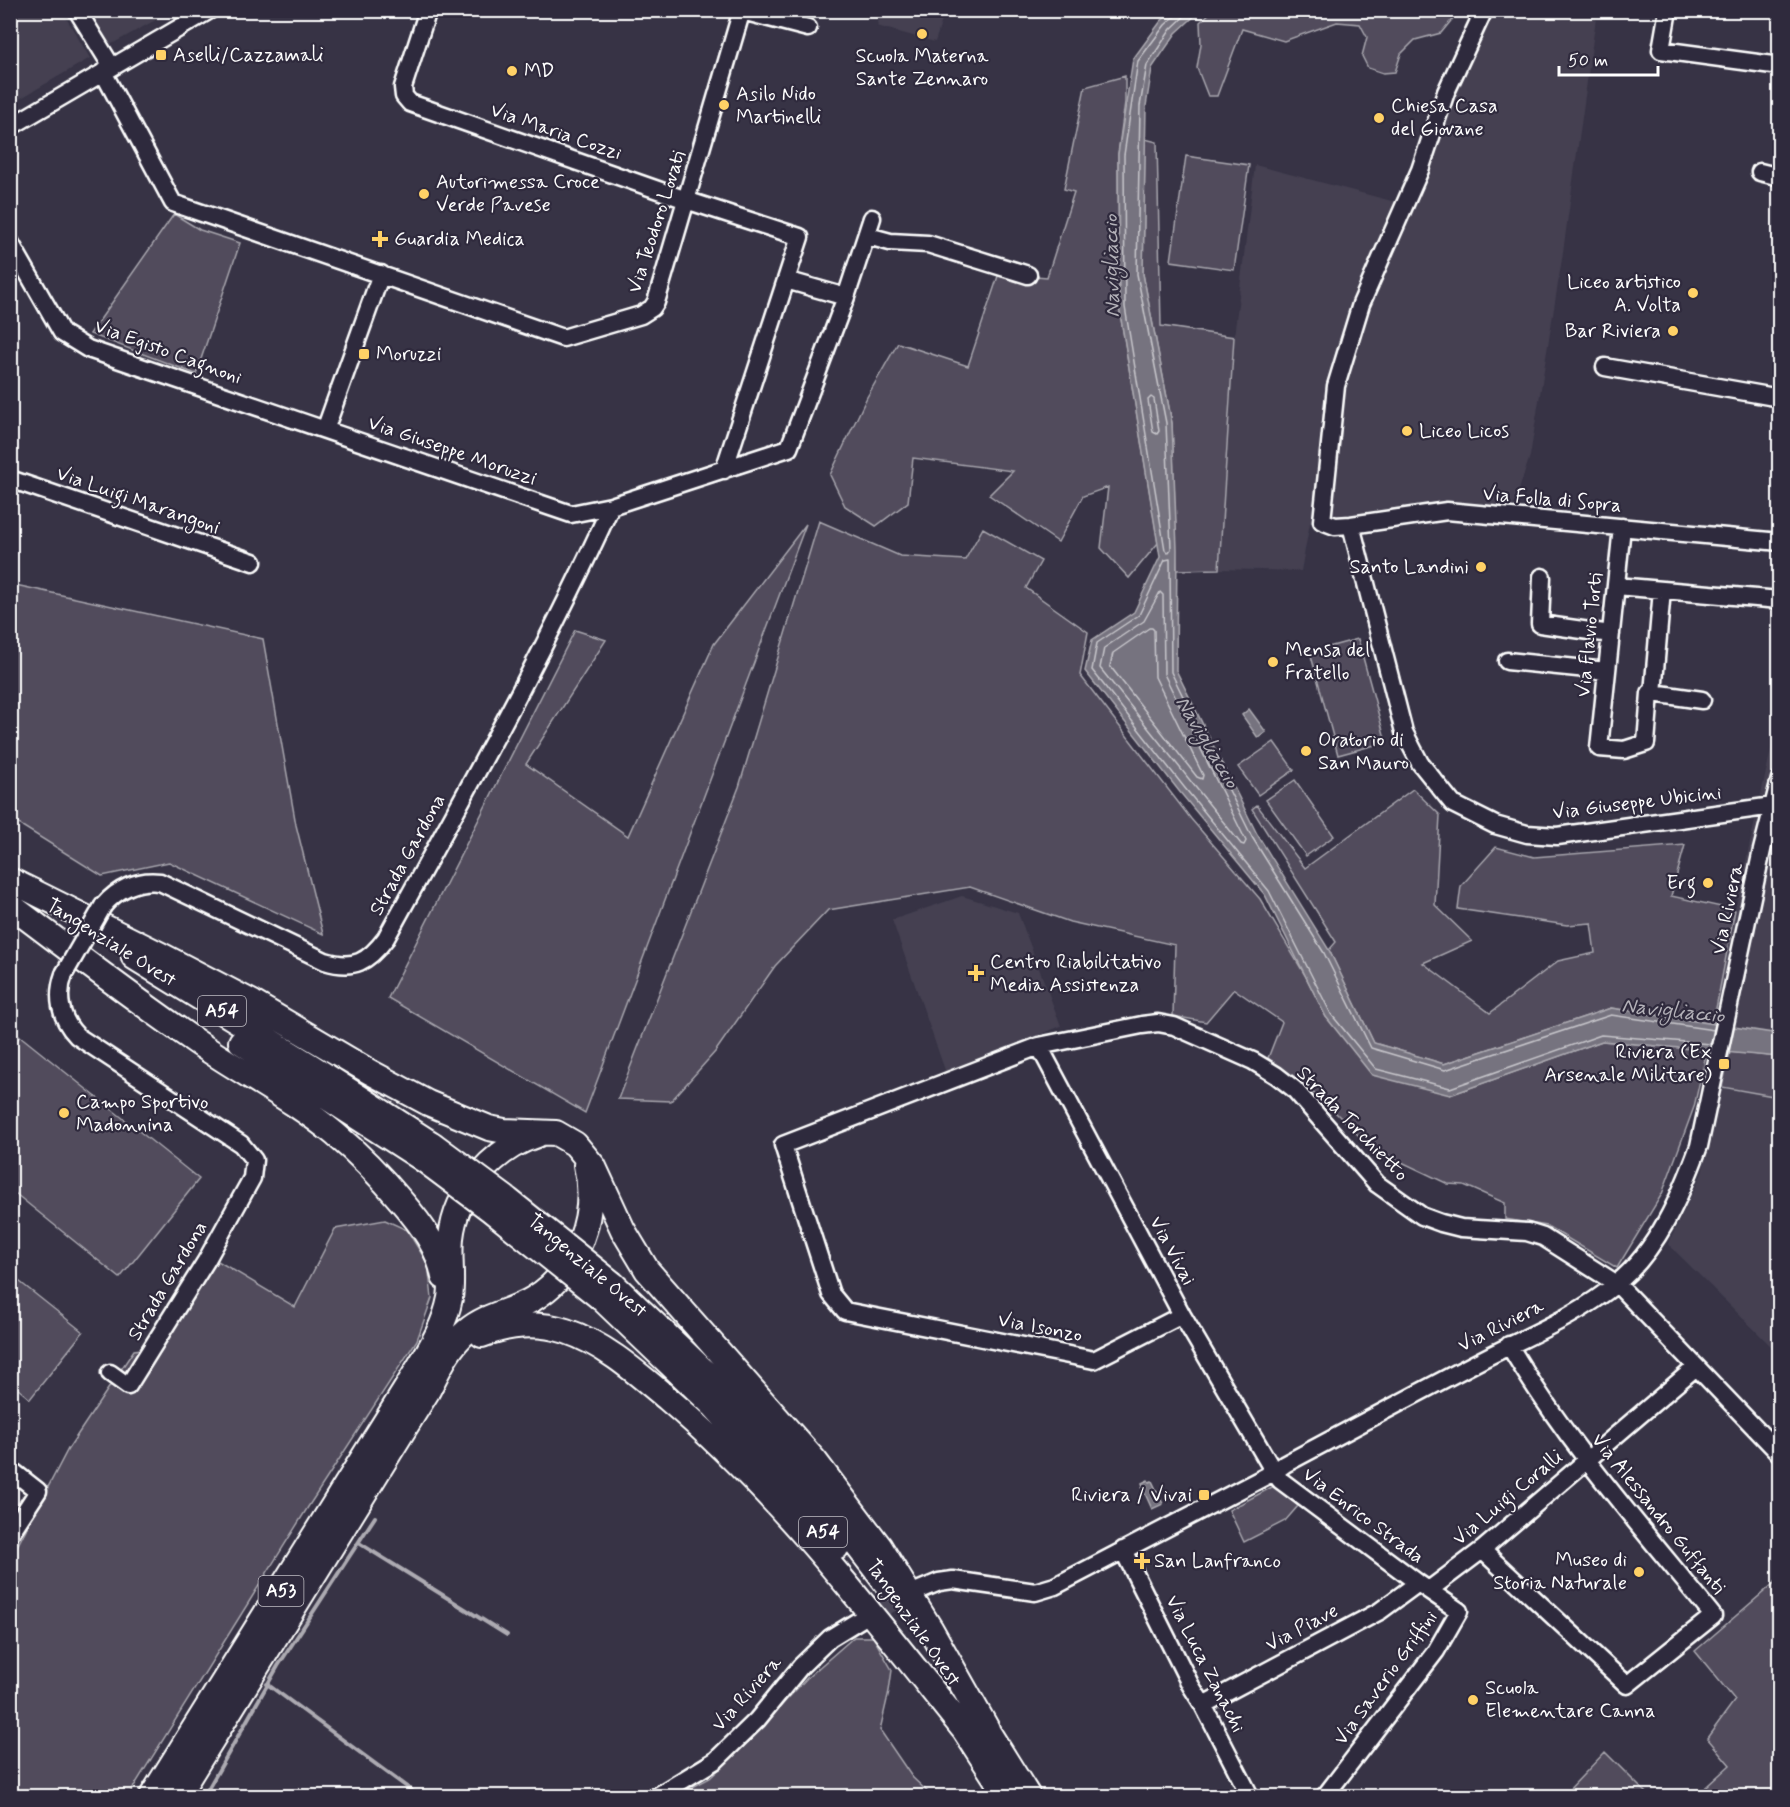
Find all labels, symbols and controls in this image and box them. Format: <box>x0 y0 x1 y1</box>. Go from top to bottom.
marker: Scuola Materna Sante Zennaro <box>915 27 929 41</box>
scale bar <box>1559 39 1658 77</box>
place label: Aselli/Cazzamali <box>173 42 324 69</box>
place label: Scuola Materna Sante Zennaro <box>855 43 990 93</box>
marker: Aselli/Cazzamali <box>154 48 168 62</box>
text: 50 m <box>1568 49 1608 73</box>
place label: MD <box>524 58 555 85</box>
marker: MD <box>505 64 519 78</box>
place label: Asilo Nido Martinelli <box>736 81 822 131</box>
place label: Chiesa Casa del Giovane <box>1391 93 1498 143</box>
street label: Via Maria Cozzi <box>487 97 625 167</box>
marker: Asilo Nido Martinelli <box>717 98 731 112</box>
marker: Chiesa Casa del Giovane <box>1372 111 1386 125</box>
street label: Via Teodoro Lovati <box>621 147 693 297</box>
place label: Autorimessa Croce Verde Pavese <box>436 169 600 219</box>
marker: Autorimessa Croce Verde Pavese <box>417 187 431 201</box>
water label: Navigliaccio <box>1097 213 1129 318</box>
place label: Guardia Medica <box>394 226 525 253</box>
marker: Guardia Medica <box>371 230 389 248</box>
place label: Liceo artistico A. Volta <box>1567 269 1681 319</box>
marker: Liceo artistico A. Volta <box>1686 286 1700 300</box>
street label: Via Egisto Cagnoni <box>90 313 246 393</box>
place label: Bar Riviera <box>1565 318 1661 345</box>
marker: Bar Riviera <box>1666 324 1680 338</box>
place label: Moruzzi <box>376 341 441 368</box>
marker: Moruzzi <box>357 347 371 361</box>
street label: Via Giuseppe Moruzzi <box>364 409 540 493</box>
place label: Liceo Licos <box>1419 418 1509 445</box>
marker: Liceo Licos <box>1400 424 1414 438</box>
street label: Via Luigi Marangoni <box>52 460 223 544</box>
street label: Via Folla di Sopra <box>1481 480 1623 520</box>
place label: Santo Landini <box>1349 554 1469 581</box>
marker: Santo Landini <box>1474 560 1488 574</box>
street label: Via Flavio Torti <box>1570 571 1610 699</box>
place label: Mensa del Fratello <box>1285 637 1370 687</box>
marker: Mensa del Fratello <box>1266 655 1280 669</box>
water label: Navigliaccio <box>1167 691 1246 796</box>
place label: Oratorio di San Mauro <box>1318 727 1409 777</box>
marker: Oratorio di San Mauro <box>1299 744 1313 758</box>
street label: Via Giuseppe Ubicini <box>1551 779 1723 827</box>
street label: Strada Gardona <box>363 789 453 921</box>
street label: Via Riviera <box>1705 860 1751 957</box>
place label: Erg <box>1667 870 1696 899</box>
marker: Erg <box>1701 876 1715 890</box>
street label: Tangenziale Ovest <box>40 892 182 995</box>
place label: Centro Riabilitativo Media Assistenza <box>990 949 1162 999</box>
marker: Centro Riabilitativo Media Assistenza <box>967 964 985 982</box>
water label: Navigliaccio <box>1620 992 1727 1032</box>
road number: A54 <box>198 996 246 1026</box>
place label: Riviera (Ex Arsenale Militare) <box>1544 1039 1713 1089</box>
marker: Riviera (Ex Arsenale Militare) <box>1717 1057 1731 1071</box>
street label: Strada Torchietto <box>1290 1060 1414 1188</box>
place label: Campo Sportivo Madonnina <box>76 1089 209 1139</box>
marker: Campo Sportivo Madonnina <box>57 1106 71 1120</box>
street label: Tangenziale Ovest <box>521 1208 653 1325</box>
street label: Via Vivai <box>1142 1212 1202 1290</box>
street label: Strada Gardona <box>122 1216 214 1346</box>
street label: Via Riviera <box>1453 1292 1549 1359</box>
street label: Via Isonzo <box>995 1307 1085 1349</box>
street label: Via Alessandro Guffanti <box>1585 1428 1731 1600</box>
street label: Via Luigi Coralli <box>1447 1444 1570 1554</box>
street label: Via Enrico Strada <box>1297 1461 1429 1571</box>
place label: Riviera / Vivai <box>1071 1482 1192 1509</box>
marker: Riviera / Vivai <box>1197 1488 1211 1502</box>
road number: A54 <box>799 1517 847 1547</box>
place label: Museo di Storia Naturale <box>1493 1547 1627 1597</box>
place label: San Lanfranco <box>1154 1548 1281 1575</box>
street label: Tangenziale Ovest <box>858 1554 967 1693</box>
marker: San Lanfranco <box>1135 1554 1149 1568</box>
marker: Museo di Storia Naturale <box>1632 1565 1646 1579</box>
road number: A53 <box>258 1576 304 1606</box>
street label: Via Luca Zanachi <box>1159 1590 1251 1738</box>
street label: Via Piave <box>1261 1598 1343 1658</box>
street label: Via Saverio Griffini <box>1328 1605 1444 1751</box>
street label: Via Riviera <box>706 1650 789 1738</box>
place label: Scuola Elementare Canna <box>1485 1675 1656 1725</box>
marker: Scuola Elementare Canna <box>1466 1693 1480 1707</box>

